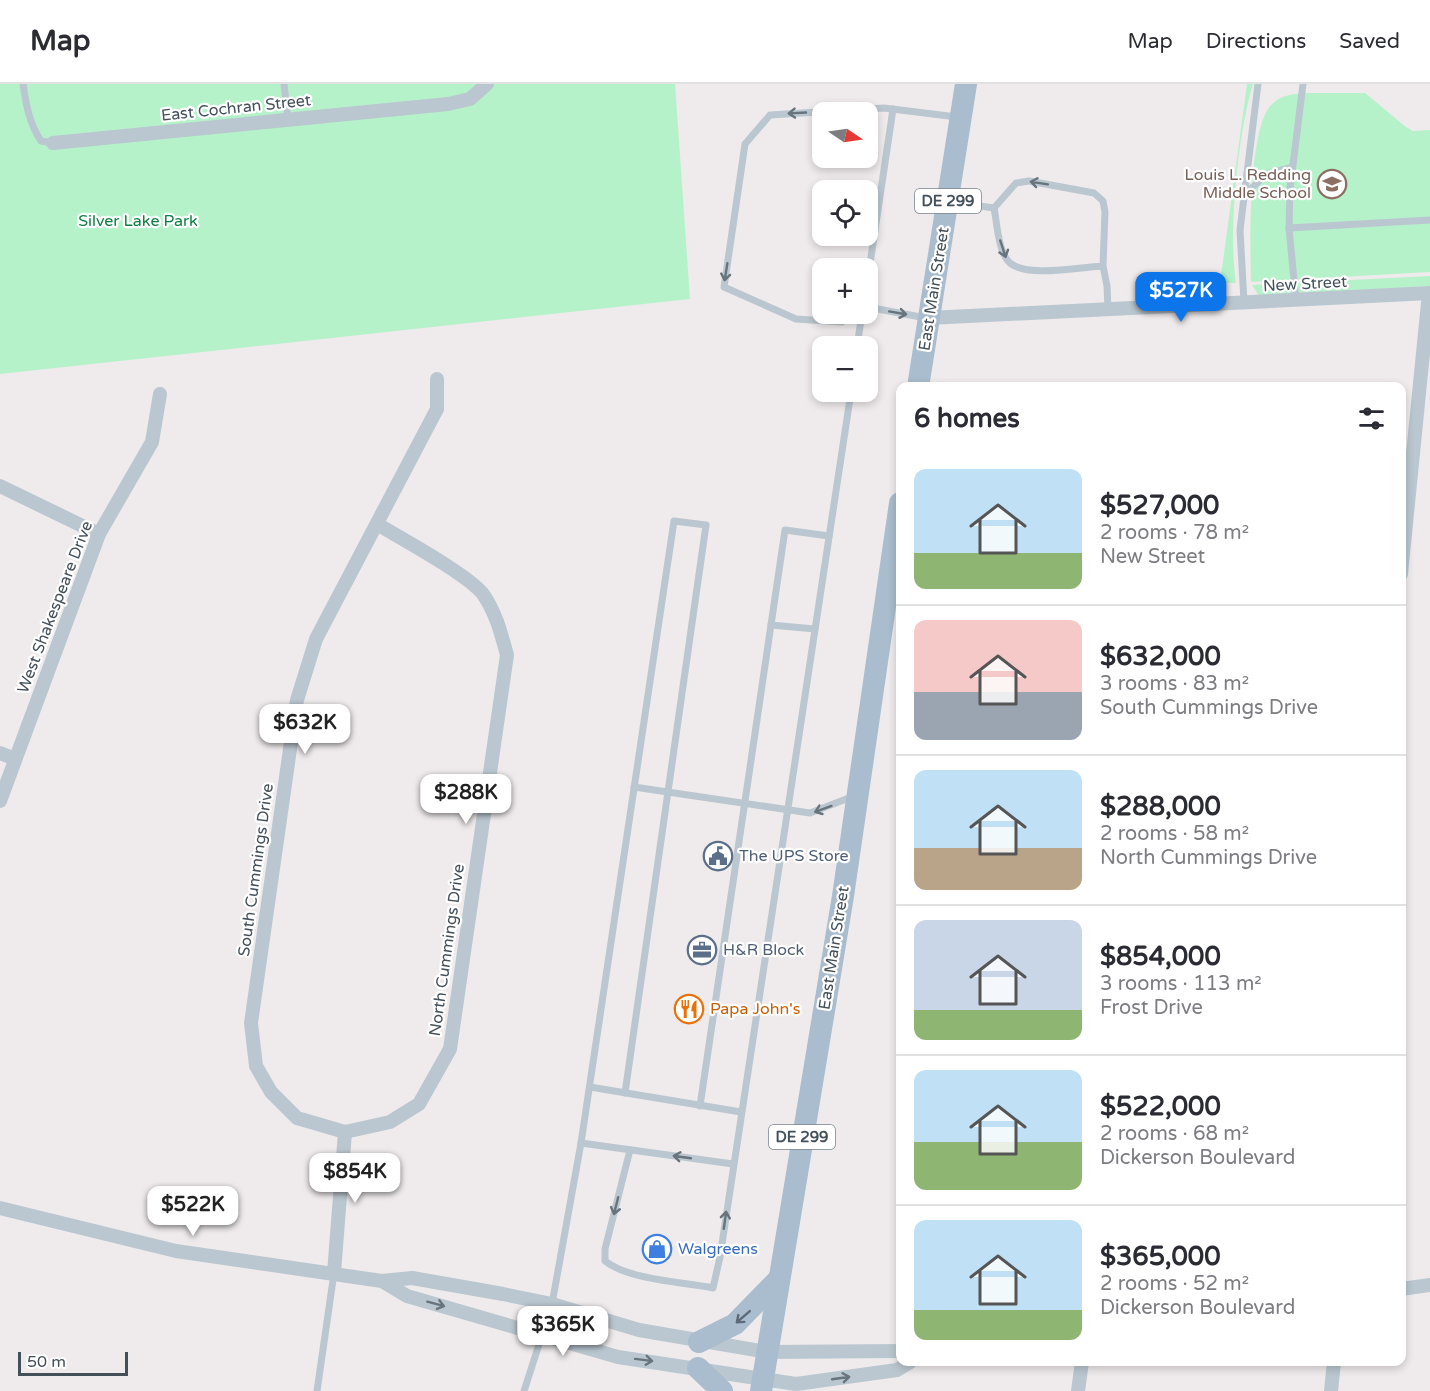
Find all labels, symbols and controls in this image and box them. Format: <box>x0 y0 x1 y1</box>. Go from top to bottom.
text: Map <box>30 24 90 58</box>
text: Map <box>1127 29 1173 54</box>
text: Directions <box>1206 29 1306 54</box>
text: Saved <box>1339 29 1400 54</box>
street label: East Cochran Street <box>160 90 312 126</box>
north arrow <box>812 102 878 168</box>
map controls <box>812 102 878 402</box>
one-way arrow <box>787 108 807 119</box>
place label: Louis L. Redding Middle School <box>1184 165 1311 203</box>
school or university icon: Louis L. Redding Middle School <box>1316 168 1348 200</box>
one-way arrow <box>1029 178 1049 189</box>
button: locate <box>812 180 878 246</box>
road number: DE 299 <box>915 189 981 213</box>
park label: Silver Lake Park <box>78 211 198 231</box>
street label: East Main Street <box>914 226 954 352</box>
one-way arrow <box>998 239 1009 258</box>
button: + <box>812 258 878 324</box>
one-way arrow <box>720 262 731 282</box>
pin: $527K <box>1139 272 1223 323</box>
street label: New Street <box>1262 272 1348 296</box>
text: $527K <box>1149 279 1213 303</box>
one-way arrow <box>888 308 907 319</box>
button: − <box>812 336 878 402</box>
icon: filters <box>1355 402 1388 435</box>
text: 6 homes <box>914 403 1020 434</box>
text: $527,000 <box>1100 490 1219 521</box>
icon: home <box>962 493 1034 565</box>
street label: West Shakespeare Drive <box>13 518 97 696</box>
text: 2 rooms · 78 m² <box>1100 521 1249 545</box>
text: New Street <box>1100 545 1205 569</box>
text: $632,000 <box>1100 641 1221 672</box>
icon: home <box>962 644 1034 716</box>
text: 3 rooms · 83 m² <box>1100 672 1249 696</box>
text: South Cummings Drive <box>1100 696 1318 720</box>
pin: $632K <box>263 704 347 755</box>
text: $632K <box>273 711 337 735</box>
pin: $288K <box>424 774 508 825</box>
text: $288K <box>434 781 498 805</box>
street label: South Cummings Drive <box>234 782 278 958</box>
text: $288,000 <box>1100 791 1221 822</box>
icon: home <box>962 794 1034 866</box>
one-way arrow <box>814 804 832 815</box>
text: 2 rooms · 58 m² <box>1100 822 1249 846</box>
public building icon: The UPS Store <box>702 840 734 872</box>
place label: The UPS Store <box>739 846 849 866</box>
text: North Cummings Drive <box>1100 846 1317 870</box>
street label: North Cummings Drive <box>425 863 469 1037</box>
street label: East Main Street <box>814 885 854 1011</box>
office icon: H&R Block <box>686 934 718 966</box>
place label: H&R Block <box>723 940 805 960</box>
text: $854,000 <box>1100 941 1221 972</box>
icon: home <box>962 944 1034 1016</box>
text: 3 rooms · 113 m² <box>1100 972 1262 996</box>
restaurant icon: Papa John's <box>673 993 705 1025</box>
text: Frost Drive <box>1100 996 1203 1020</box>
place label: Papa John's <box>710 999 800 1019</box>
text: $522,000 <box>1100 1091 1221 1122</box>
icon: home <box>962 1094 1034 1166</box>
text: 2 rooms · 68 m² <box>1100 1122 1249 1146</box>
road number: DE 299 <box>769 1125 835 1149</box>
text: Dickerson Boulevard <box>1100 1146 1295 1170</box>
one-way arrow <box>672 1151 692 1162</box>
pin: $854K <box>313 1153 397 1204</box>
text: $854K <box>323 1160 387 1184</box>
pin: $522K <box>151 1186 235 1237</box>
text: $522K <box>161 1193 225 1217</box>
one-way arrow <box>609 1196 621 1215</box>
one-way arrow <box>720 1211 731 1231</box>
shop icon: Walgreens <box>641 1233 673 1265</box>
place label: Walgreens <box>678 1239 758 1259</box>
text: $365,000 <box>1100 1241 1220 1272</box>
icon: home <box>962 1244 1034 1316</box>
text: 2 rooms · 52 m² <box>1100 1272 1249 1296</box>
text: Dickerson Boulevard <box>1100 1296 1295 1320</box>
one-way arrow <box>426 1299 445 1310</box>
pin: $365K <box>521 1306 605 1357</box>
one-way arrow <box>736 1310 751 1324</box>
text: $365K <box>531 1313 595 1337</box>
scale bar <box>18 1349 128 1376</box>
text: 50 m <box>27 1352 66 1372</box>
one-way arrow <box>633 1354 653 1365</box>
one-way arrow <box>831 1372 851 1383</box>

